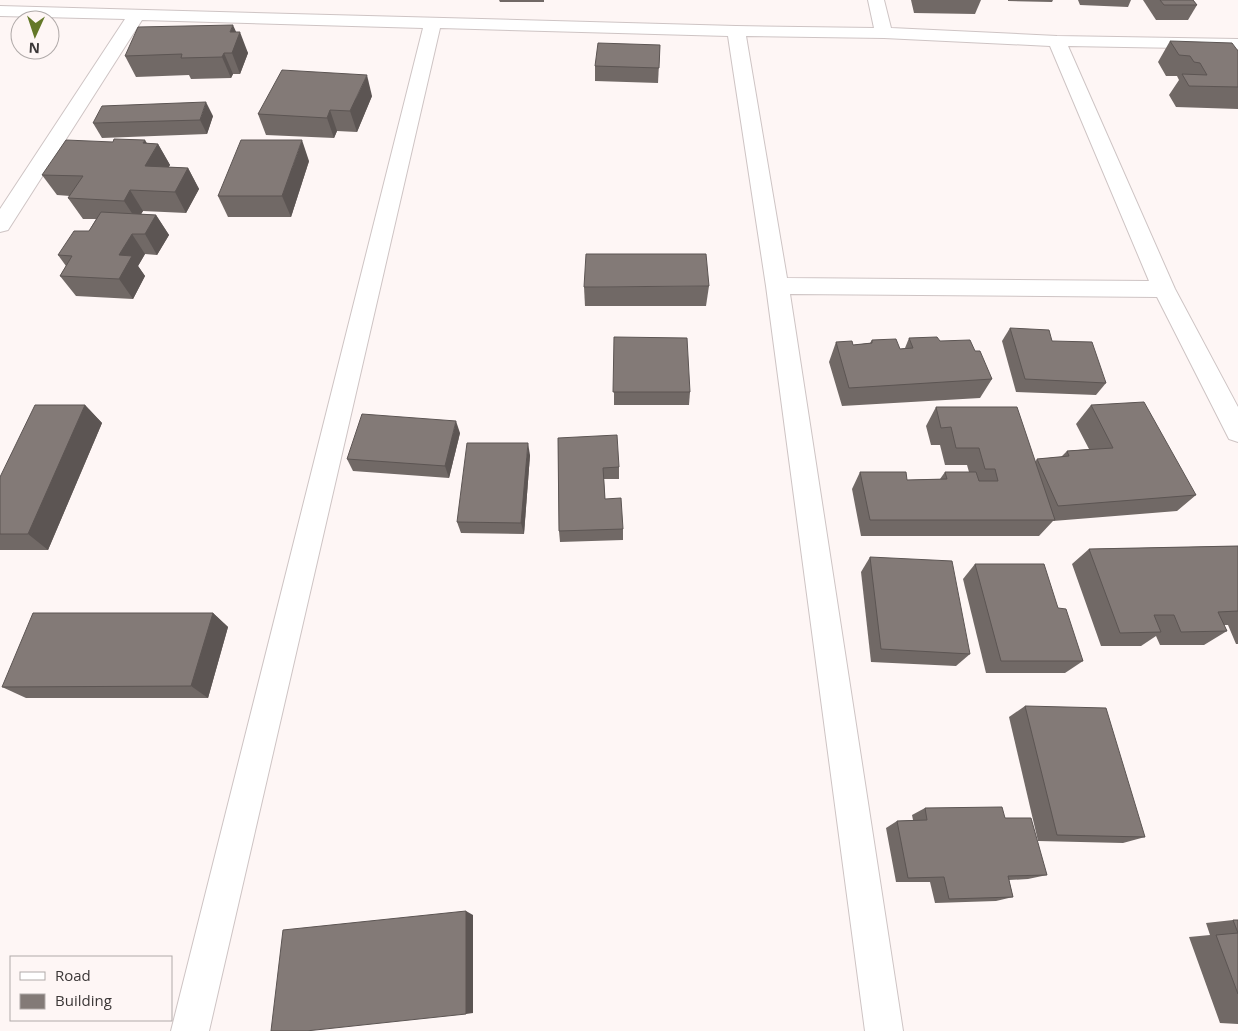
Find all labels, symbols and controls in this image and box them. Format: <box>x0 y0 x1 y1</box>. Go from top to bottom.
north arrow <box>10 10 60 60</box>
text: N <box>28 39 40 58</box>
legend <box>10 956 172 1021</box>
text: Road <box>55 965 91 985</box>
text: Building <box>55 990 112 1010</box>

